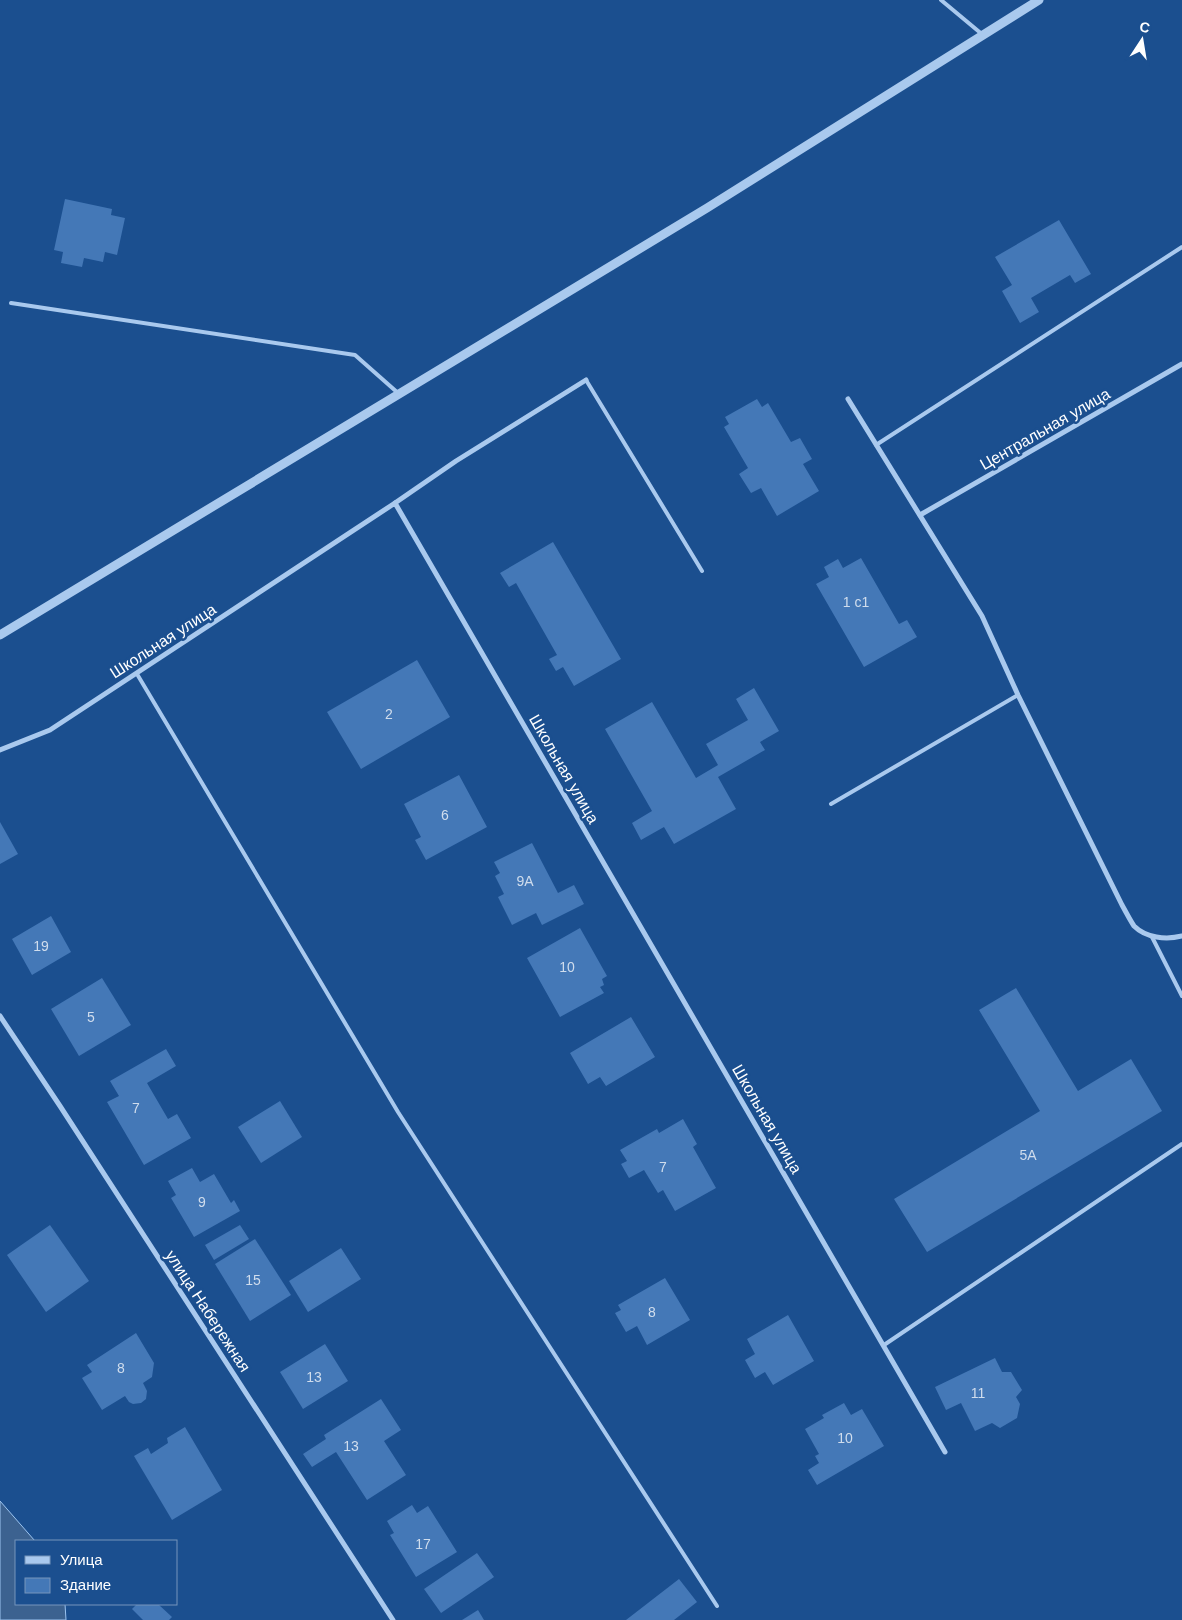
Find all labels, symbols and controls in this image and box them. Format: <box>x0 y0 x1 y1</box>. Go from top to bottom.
north arrow <box>1117 15 1167 65</box>
text: С <box>1138 18 1151 36</box>
street label: Центральная улица <box>977 385 1113 473</box>
house number: 1 с1 <box>843 594 869 610</box>
street label: Школьная улица <box>107 600 219 682</box>
house number: 2 <box>385 706 393 722</box>
street label: Школьная улица <box>526 712 602 827</box>
house number: 6 <box>441 807 449 823</box>
house number: 9А <box>516 873 534 889</box>
house number: 19 <box>33 938 49 954</box>
house number: 10 <box>559 959 575 975</box>
house number: 5 <box>87 1009 95 1025</box>
street label: Школьная улица <box>729 1062 805 1177</box>
house number: 7 <box>132 1100 140 1116</box>
house number: 5А <box>1019 1147 1037 1163</box>
house number: 7 <box>659 1159 667 1175</box>
house number: 9 <box>198 1194 206 1210</box>
street label: улица Набережная <box>162 1247 254 1375</box>
house number: 15 <box>245 1272 261 1288</box>
house number: 8 <box>648 1304 656 1320</box>
house number: 8 <box>117 1360 125 1376</box>
house number: 13 <box>306 1369 322 1385</box>
house number: 11 <box>971 1385 985 1401</box>
house number: 10 <box>837 1430 853 1446</box>
house number: 13 <box>343 1438 359 1454</box>
house number: 17 <box>415 1536 431 1552</box>
legend <box>15 1540 178 1605</box>
text: Улица <box>60 1551 103 1568</box>
text: Здание <box>60 1576 111 1593</box>

